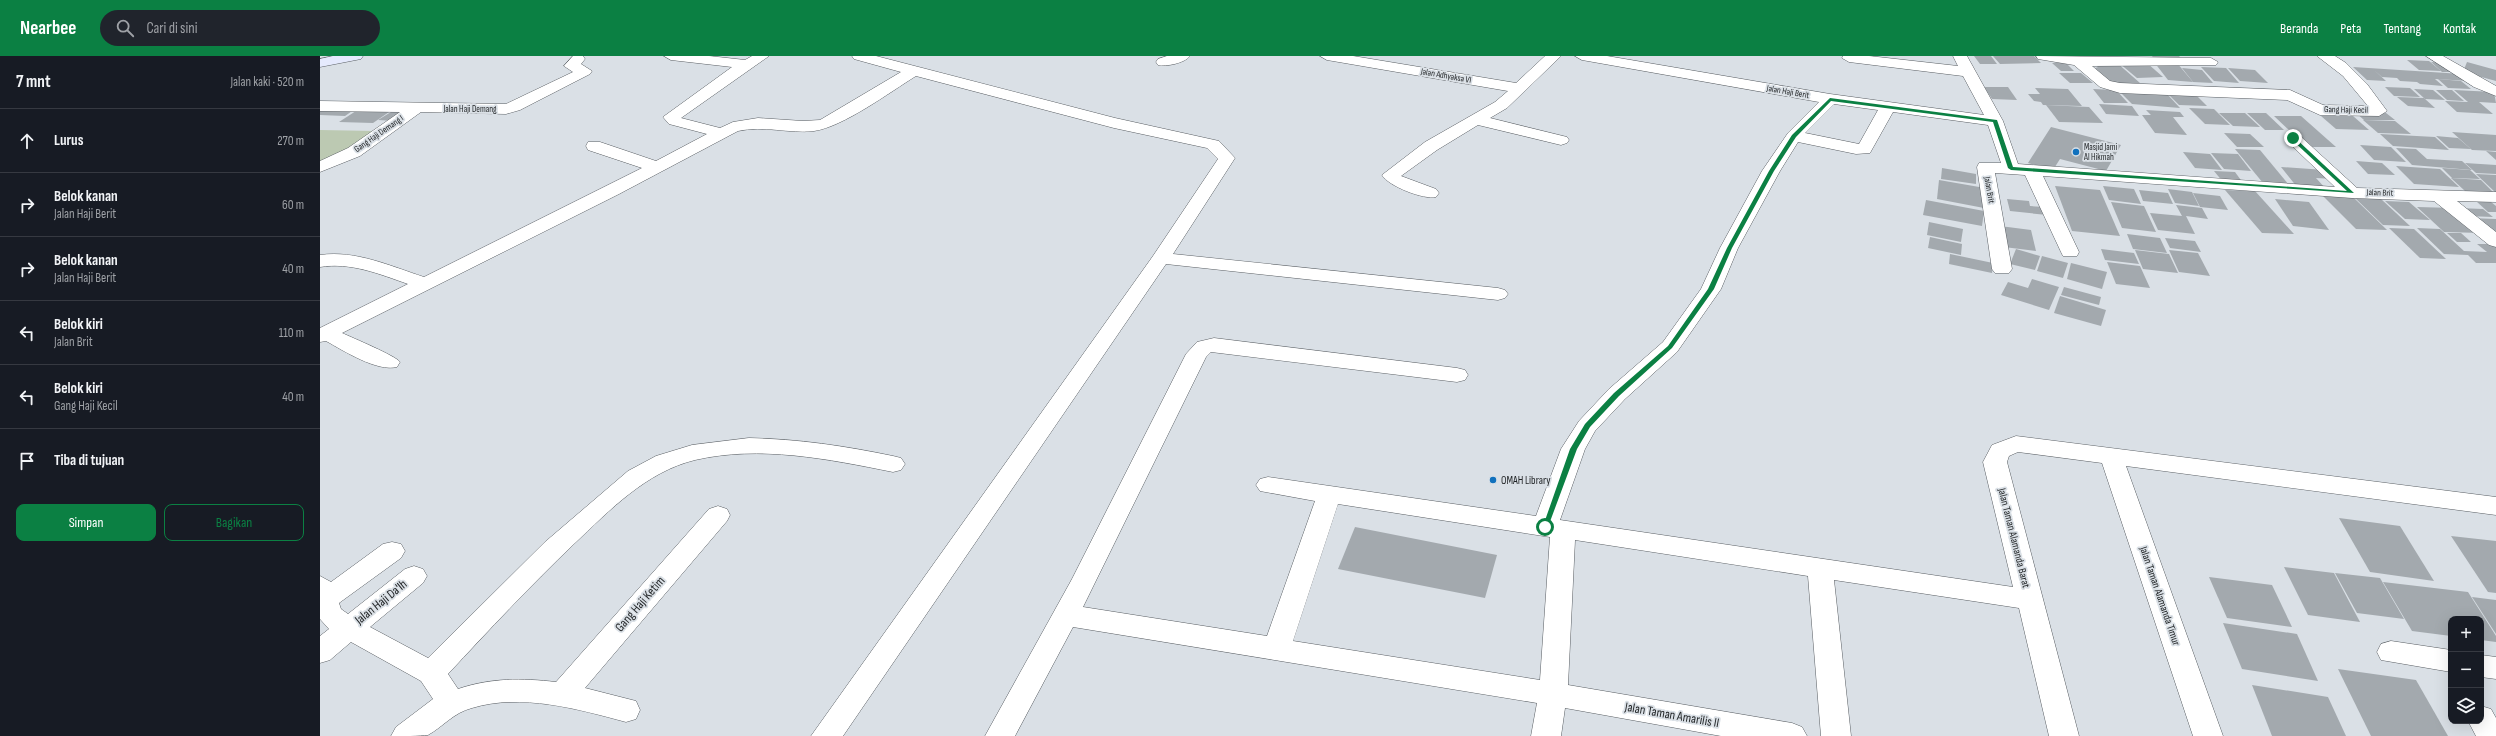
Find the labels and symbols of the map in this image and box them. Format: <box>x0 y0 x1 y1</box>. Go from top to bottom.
street label: Jalan Adhyaksa VI <box>1419 66 1472 86</box>
street label: Jalan Haji Berit <box>1765 83 1810 101</box>
street label: Jalan Haji Demang <box>442 104 497 115</box>
street label: Gang Haji Kecil <box>2324 104 2368 116</box>
street label: Gang Haji Demang I <box>352 113 406 155</box>
route end <box>2284 129 2302 147</box>
place label: Masjid Jami Al Hikmah <box>2083 142 2118 163</box>
marker: Masjid Jami Al Hikmah <box>2071 147 2081 157</box>
street label: Jalan Brit <box>1981 175 1997 204</box>
street label: Jalan Brit <box>2365 187 2394 199</box>
place label: OMAH Library <box>1501 474 1551 487</box>
marker: OMAH Library <box>1488 475 1498 485</box>
street label: Jalan Taman Alamanda Barat <box>1995 486 2033 590</box>
route start <box>1536 518 1554 536</box>
street label: Jalan Taman Alamanda Timur <box>2137 544 2183 647</box>
street label: Gang Haji Ketim <box>612 573 668 635</box>
street label: Jalan Haji Da'Ih <box>351 576 410 629</box>
street label: Jalan Taman Amarilis II <box>1623 699 1720 731</box>

